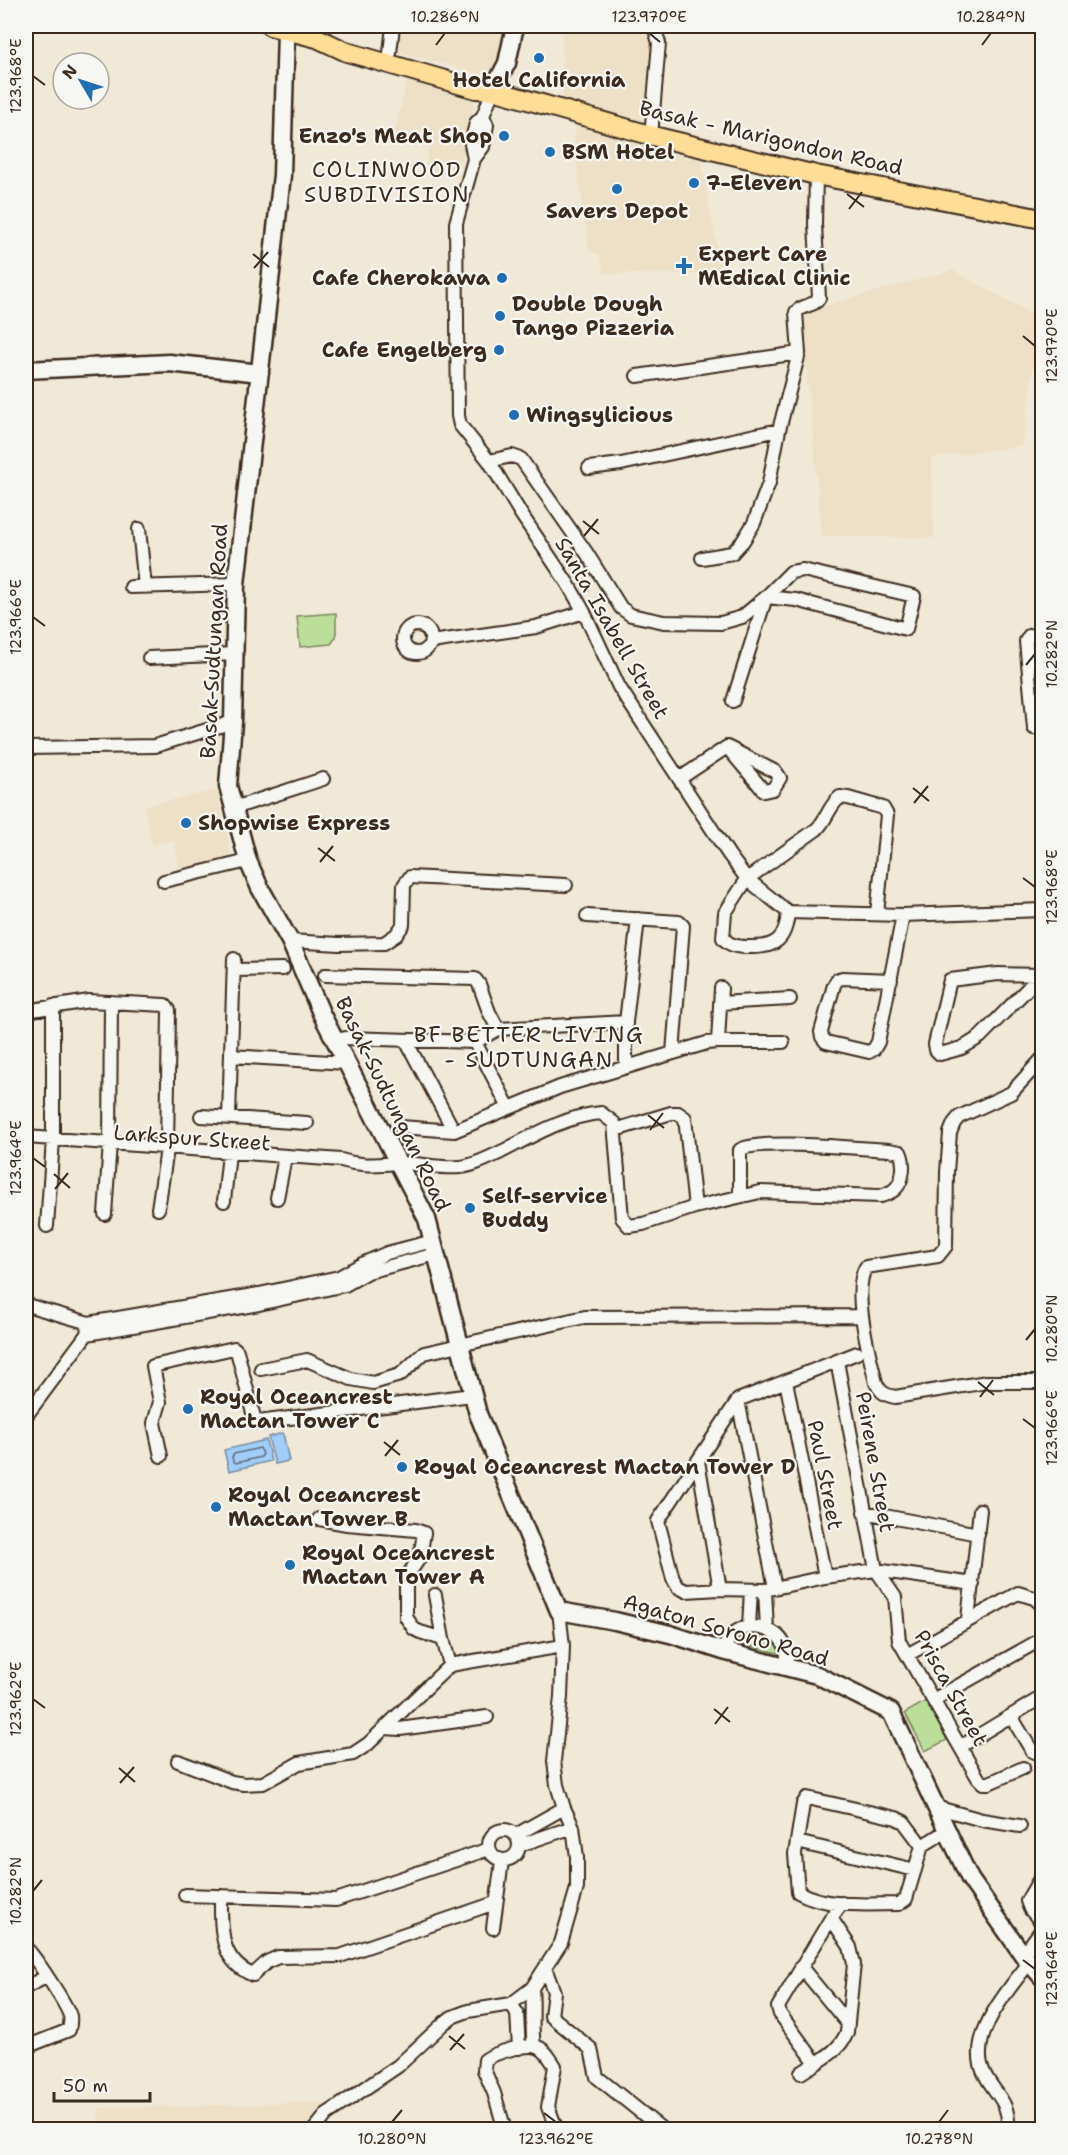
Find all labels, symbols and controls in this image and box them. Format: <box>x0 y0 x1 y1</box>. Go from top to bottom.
text: 10.286°N <box>411 7 479 27</box>
text: 123.970°E <box>611 7 687 27</box>
text: 10.284°N <box>957 7 1025 27</box>
text: 123.968°E <box>6 38 26 114</box>
north arrow <box>51 51 111 111</box>
marker: Hotel California <box>532 51 546 65</box>
text: N <box>58 60 82 83</box>
place label: Hotel California <box>453 66 626 94</box>
street label: Basak - Marigondon Road <box>637 94 905 182</box>
place label: Enzo's Meat Shop <box>298 122 492 150</box>
marker: Enzo's Meat Shop <box>497 129 511 143</box>
place label: BSM Hotel <box>562 138 674 166</box>
marker: BSM Hotel <box>543 145 557 159</box>
district label: COLINWOOD SUBDIVISION <box>304 155 470 209</box>
place label: 7-Eleven <box>706 169 802 197</box>
marker: 7-Eleven <box>687 176 701 190</box>
marker: Savers Depot <box>610 182 624 196</box>
place label: Savers Depot <box>546 197 688 225</box>
place label: Expert Care MEdical Clinic <box>698 240 851 292</box>
marker: Expert Care MEdical Clinic <box>675 257 693 275</box>
place label: Cafe Cherokawa <box>312 264 491 292</box>
marker: Cafe Cherokawa <box>495 271 509 285</box>
place label: Double Dough Tango Pizzeria <box>512 290 675 342</box>
text: 123.970°E <box>1042 308 1062 384</box>
marker: Double Dough Tango Pizzeria <box>493 309 507 323</box>
place label: Cafe Engelberg <box>322 336 487 364</box>
marker: Cafe Engelberg <box>492 343 506 357</box>
place label: Wingsylicious <box>526 401 673 429</box>
marker: Wingsylicious <box>507 408 521 422</box>
street label: Basak-Sudtungan Road <box>194 523 234 759</box>
street label: Santa Isabell Street <box>548 532 676 724</box>
text: 123.966°E <box>6 579 26 655</box>
text: 10.282°N <box>1042 620 1062 688</box>
place label: Shopwise Express <box>198 809 390 837</box>
marker: Shopwise Express <box>179 816 193 830</box>
text: 123.968°E <box>1042 849 1062 925</box>
street label: Basak-Sudtungan Road <box>329 992 457 1216</box>
district label: BF BETTER LIVING - SUDTUNGAN <box>414 1020 644 1074</box>
street label: Larkspur Street <box>112 1119 272 1157</box>
text: 123.964°E <box>6 1120 26 1196</box>
place label: Self-service Buddy <box>482 1182 608 1234</box>
marker: Self-service Buddy <box>463 1201 477 1215</box>
text: 10.280°N <box>1042 1294 1062 1364</box>
place label: Royal Oceancrest Mactan Tower C <box>200 1383 393 1435</box>
street label: Peirene Street <box>849 1389 901 1535</box>
text: 123.966°E <box>1042 1390 1062 1466</box>
marker: Royal Oceancrest Mactan Tower C <box>181 1402 195 1416</box>
street label: Paul Street <box>801 1418 849 1532</box>
place label: Royal Oceancrest Mactan Tower D <box>414 1453 796 1481</box>
marker: Royal Oceancrest Mactan Tower D <box>395 1460 409 1474</box>
place label: Royal Oceancrest Mactan Tower B <box>228 1481 421 1533</box>
marker: Royal Oceancrest Mactan Tower B <box>209 1500 223 1514</box>
place label: Royal Oceancrest Mactan Tower A <box>302 1539 495 1591</box>
marker: Royal Oceancrest Mactan Tower A <box>283 1558 297 1572</box>
street label: Agaton Sorono Road <box>620 1587 832 1673</box>
street label: Prisca Street <box>908 1625 994 1751</box>
text: 123.962°E <box>6 1661 26 1737</box>
text: 10.282°N <box>6 1857 26 1925</box>
text: 123.964°E <box>1042 1931 1062 2007</box>
scale bar <box>54 2065 150 2103</box>
text: 50 m <box>63 2074 108 2098</box>
text: 10.280°N <box>357 2129 427 2149</box>
text: 123.962°E <box>518 2129 594 2149</box>
text: 10.278°N <box>905 2129 973 2149</box>

